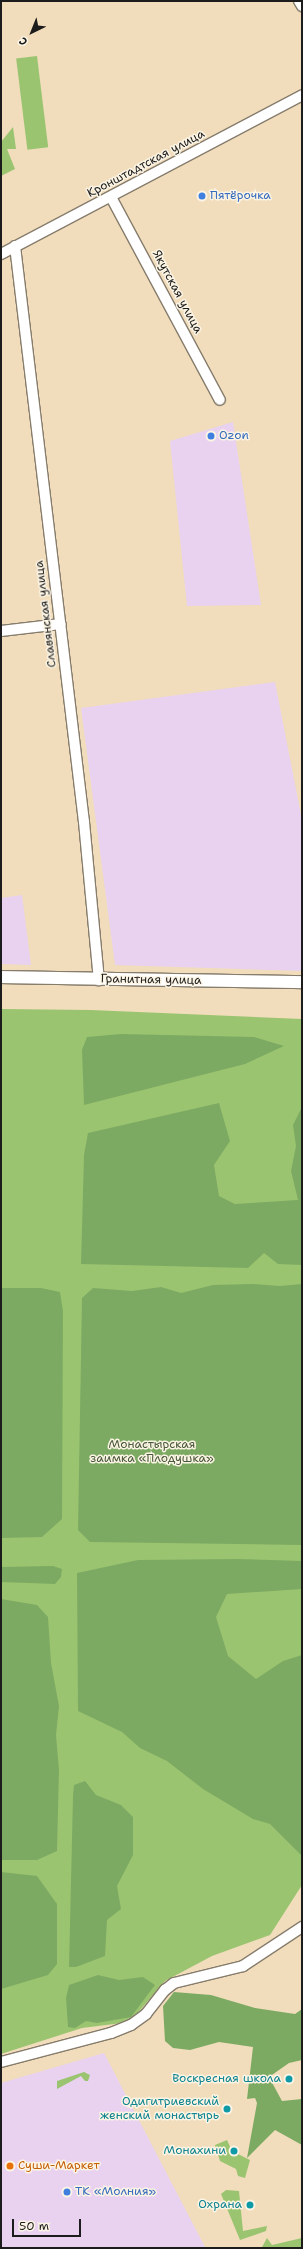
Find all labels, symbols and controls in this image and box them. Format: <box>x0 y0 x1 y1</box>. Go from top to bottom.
north arrow <box>12 12 52 52</box>
text: С <box>16 33 31 49</box>
street label: Кронштадтская улица <box>85 127 207 201</box>
place label: Пятёрочка <box>210 189 271 203</box>
marker: Пятёрочка <box>197 191 207 201</box>
street label: Якутская улица <box>149 248 205 336</box>
place label: Ozon <box>219 429 249 443</box>
marker: Ozon <box>206 431 216 441</box>
street label: Славянская улица <box>32 560 60 668</box>
street label: Гранитная улица <box>100 972 202 988</box>
park label: Монастырская заимка «Плодушка» <box>90 1438 214 1466</box>
place label: Воскресная школа <box>172 2072 281 2086</box>
marker: Воскресная школа <box>284 2074 294 2084</box>
place label: Одигитриевский женский монастырь <box>100 2095 219 2123</box>
marker: Одигитриевский женский монастырь <box>222 2104 232 2114</box>
place label: Монахини <box>164 2144 226 2158</box>
marker: Монахини <box>229 2146 239 2156</box>
place label: Суши-Маркет <box>18 2159 100 2173</box>
marker: Суши-Маркет <box>5 2161 15 2171</box>
place label: ТК «Молния» <box>75 2185 156 2199</box>
marker: ТК «Молния» <box>62 2187 72 2197</box>
place label: Охрана <box>198 2198 242 2212</box>
marker: Охрана <box>245 2200 255 2210</box>
scale bar <box>14 2211 83 2237</box>
text: 50 m <box>19 2218 49 2234</box>

